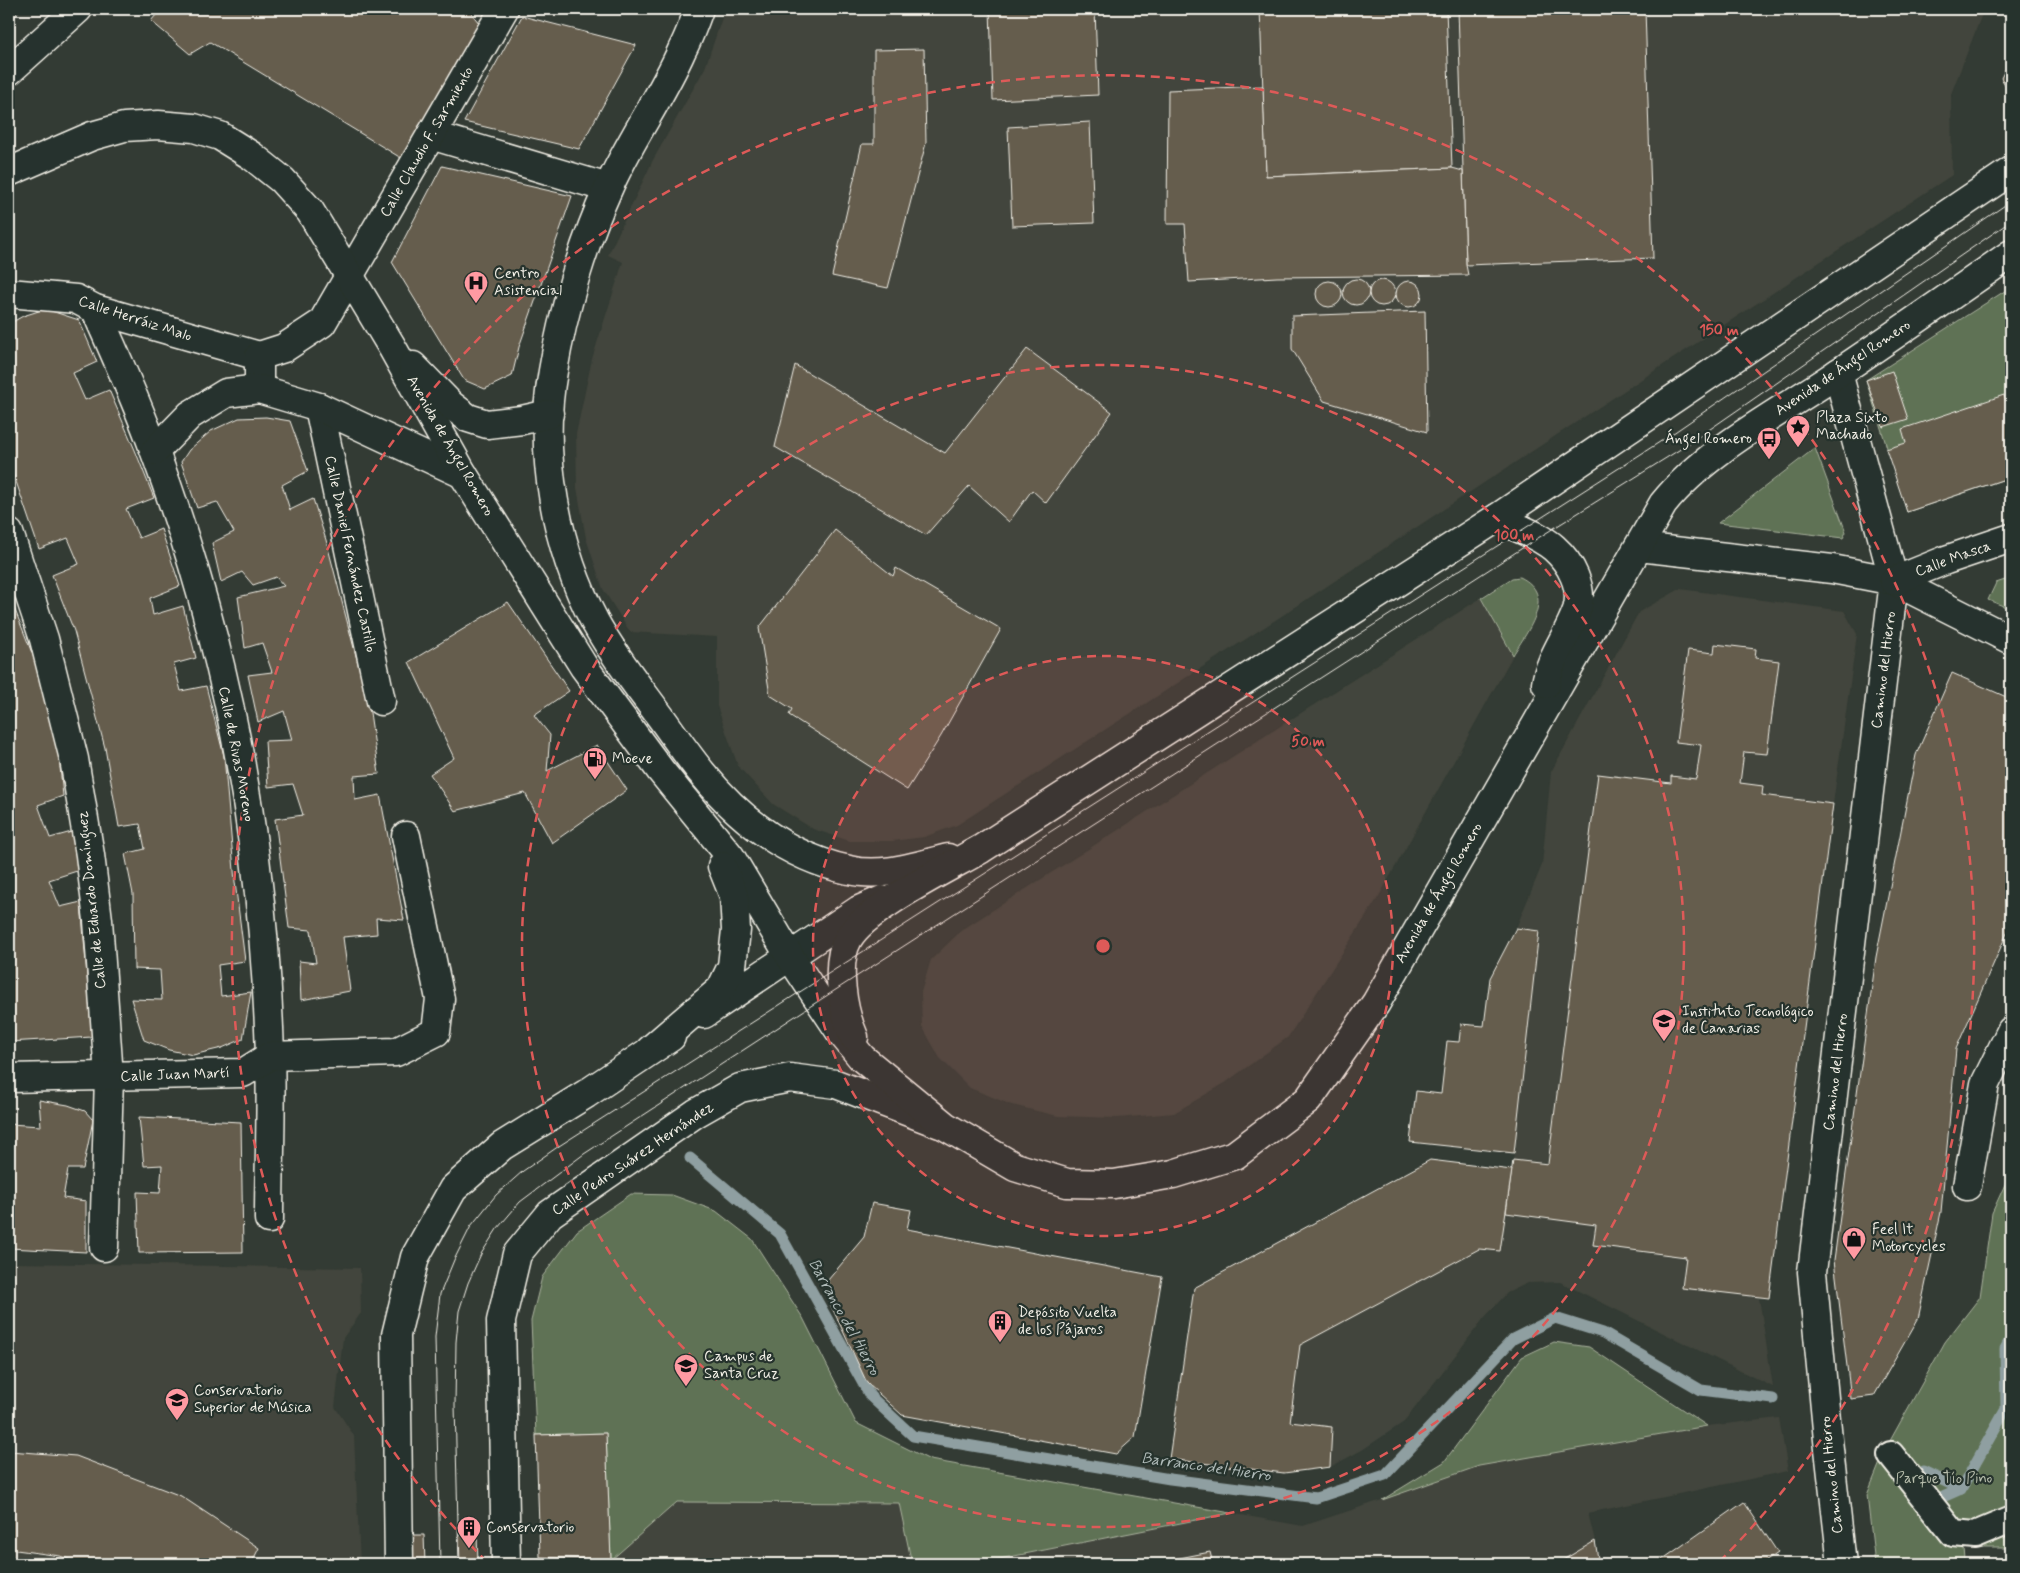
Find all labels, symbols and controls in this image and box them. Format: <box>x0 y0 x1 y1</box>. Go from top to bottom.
street label: Calle Claudio F. Sarmiento <box>376 63 478 221</box>
place label: Centro Asistencial <box>494 264 562 301</box>
hospital icon: Centro Asistencial <box>463 270 489 304</box>
street label: Calle Herráiz Malo <box>76 291 194 347</box>
street label: Avenida de Ángel Romero <box>1771 314 1915 422</box>
text: 150 m <box>1699 321 1739 341</box>
street label: Avenida de Ángel Romero <box>401 372 499 520</box>
place label: Plaza Sixto Machado <box>1816 408 1888 445</box>
place icon: Plaza Sixto Machado <box>1785 414 1811 448</box>
bus stop icon: Ángel Romero <box>1756 426 1782 460</box>
place label: Ángel Romero <box>1665 428 1752 450</box>
street label: Calle Daniel Fernández Castillo <box>319 454 381 654</box>
text: 100 m <box>1494 526 1534 546</box>
street label: Calle Masca <box>1913 536 1994 582</box>
street label: Camino del Hierro <box>1867 610 1901 730</box>
street label: Calle de Rivas Moreno <box>213 685 259 823</box>
text: 50 m <box>1291 732 1325 752</box>
fuel station icon: Moeve <box>582 746 608 780</box>
place label: Moeve <box>612 749 653 769</box>
street label: Calle de Eduardo Domínguez <box>73 810 112 990</box>
street label: Avenida de Ángel Romero <box>1390 819 1488 967</box>
centre of rings <box>1094 937 1112 955</box>
place label: Instituto Tecnológico de Canarias <box>1682 1002 1814 1039</box>
school or university icon: Instituto Tecnológico de Canarias <box>1651 1008 1677 1042</box>
street label: Camino del Hierro <box>1819 1012 1853 1132</box>
street label: Calle Juan Martí <box>120 1063 230 1087</box>
street label: Calle Pedro Suárez Hernández <box>548 1097 718 1221</box>
place label: Feel It Motorcycles <box>1872 1220 1946 1257</box>
shop icon: Feel It Motorcycles <box>1841 1226 1867 1260</box>
water label: Barranco del Hierro <box>803 1255 885 1380</box>
place label: Depósito Vuelta de los Pájaros <box>1018 1303 1117 1340</box>
building icon: Depósito Vuelta de los Pájaros <box>987 1309 1013 1343</box>
place label: Campus de Santa Cruz <box>704 1347 779 1384</box>
school or university icon: Campus de Santa Cruz <box>673 1353 699 1387</box>
place label: Conservatorio Superior de Música <box>194 1381 312 1418</box>
school or university icon: Conservatorio Superior de Música <box>164 1387 190 1421</box>
street label: Camino del Hierro <box>1816 1415 1848 1535</box>
water label: Barranco del Hierro <box>1140 1448 1273 1487</box>
park label: Parque Tío Pino <box>1896 1469 1993 1489</box>
building icon: Conservatorio <box>456 1515 482 1549</box>
place label: Conservatorio <box>486 1518 575 1538</box>

